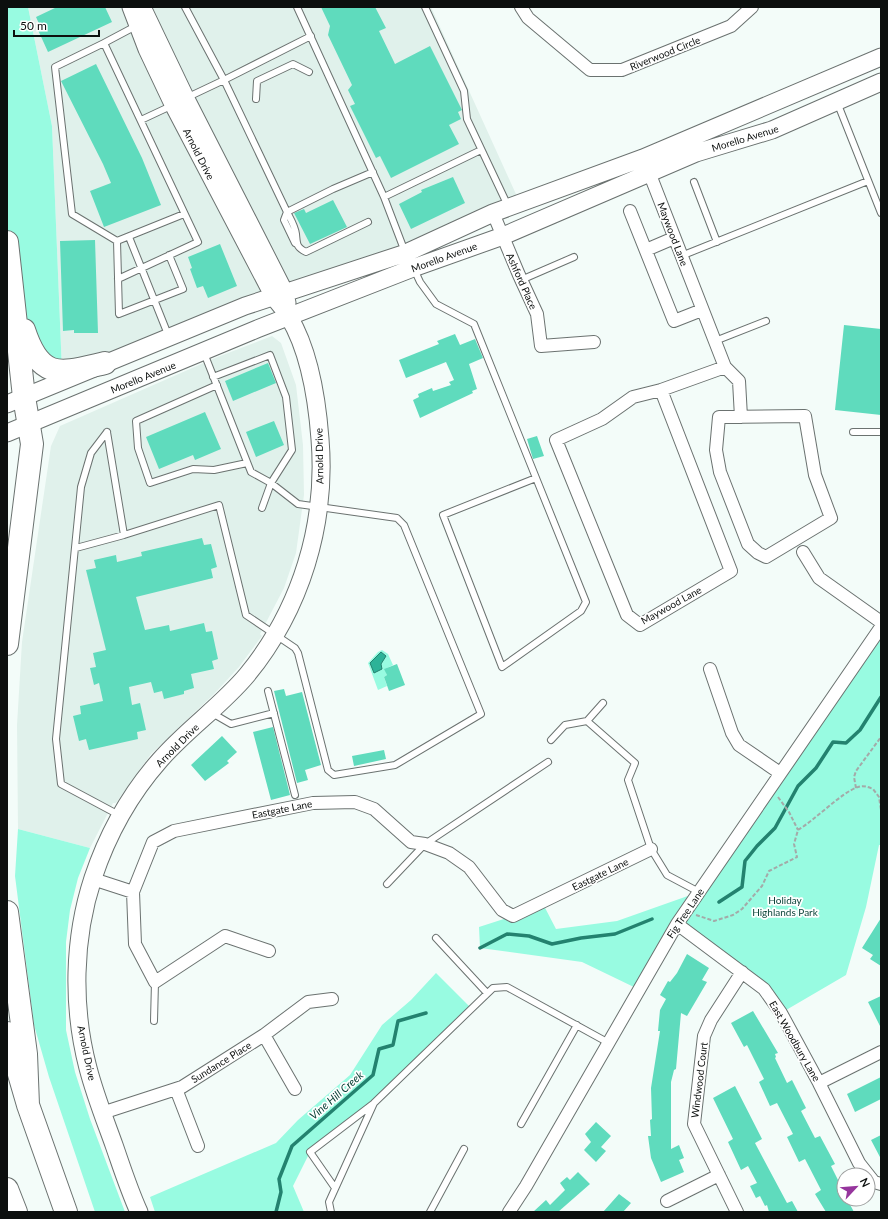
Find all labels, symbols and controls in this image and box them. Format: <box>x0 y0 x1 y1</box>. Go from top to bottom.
scale bar <box>14 12 99 38</box>
text: 50 m <box>20 18 47 33</box>
street label: Riverwood Circle <box>628 33 702 73</box>
street label: Morello Avenue <box>710 122 780 154</box>
street label: Arnold Drive <box>181 126 217 182</box>
street label: Maywood Lane <box>655 200 691 268</box>
street label: Morello Avenue <box>409 240 479 274</box>
street label: Ashford Place <box>504 251 540 311</box>
street label: Morello Avenue <box>109 358 177 396</box>
street label: Arnold Drive <box>313 428 325 484</box>
street label: Maywood Lane <box>639 583 703 627</box>
street label: Arnold Drive <box>153 721 201 769</box>
street label: Eastgate Lane <box>251 797 313 821</box>
street label: Eastgate Lane <box>570 855 630 893</box>
street label: Fig Tree Lane <box>664 886 706 940</box>
park label: Holiday Highlands Park <box>752 894 819 918</box>
street label: East Woodbury Lane <box>767 999 823 1083</box>
street label: Arnold Drive <box>75 1024 99 1082</box>
street label: Sundance Place <box>189 1039 253 1085</box>
street label: Windwood Court <box>688 1041 710 1119</box>
water label: Vine Hill Creek <box>306 1068 366 1122</box>
north arrow <box>836 1167 876 1207</box>
text: N <box>858 1176 873 1189</box>

